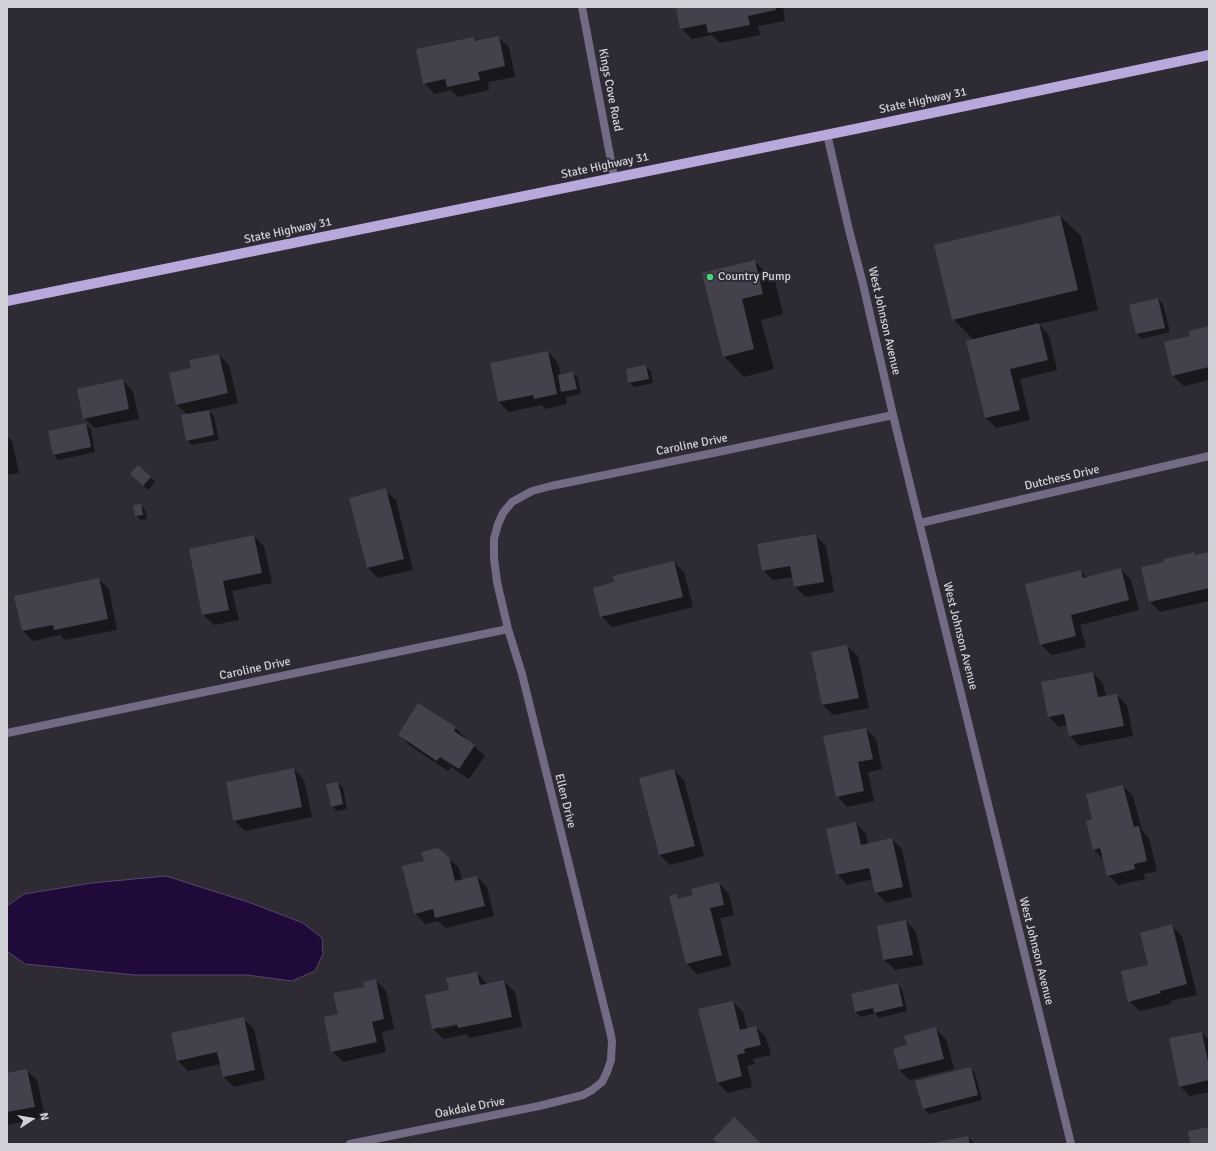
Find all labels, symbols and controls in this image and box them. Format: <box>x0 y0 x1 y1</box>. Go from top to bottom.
street label: Kings Cove Road <box>595 47 625 133</box>
street label: State Highway 31 <box>878 85 968 117</box>
street label: State Highway 31 <box>560 150 650 182</box>
street label: State Highway 31 <box>243 215 333 247</box>
street label: West Johnson Avenue <box>865 265 903 377</box>
place label: Country Pump <box>718 270 791 284</box>
marker: Country Pump <box>705 272 715 282</box>
street label: Caroline Drive <box>655 431 729 459</box>
street label: Dutchess Drive <box>1023 462 1101 494</box>
street label: West Johnson Avenue <box>940 581 980 691</box>
street label: Caroline Drive <box>218 654 292 684</box>
street label: Ellen Drive <box>551 772 579 830</box>
street label: West Johnson Avenue <box>1016 896 1056 1006</box>
street label: Oakdale Drive <box>434 1094 506 1122</box>
north arrow <box>12 1099 52 1139</box>
text: N <box>37 1111 51 1121</box>

